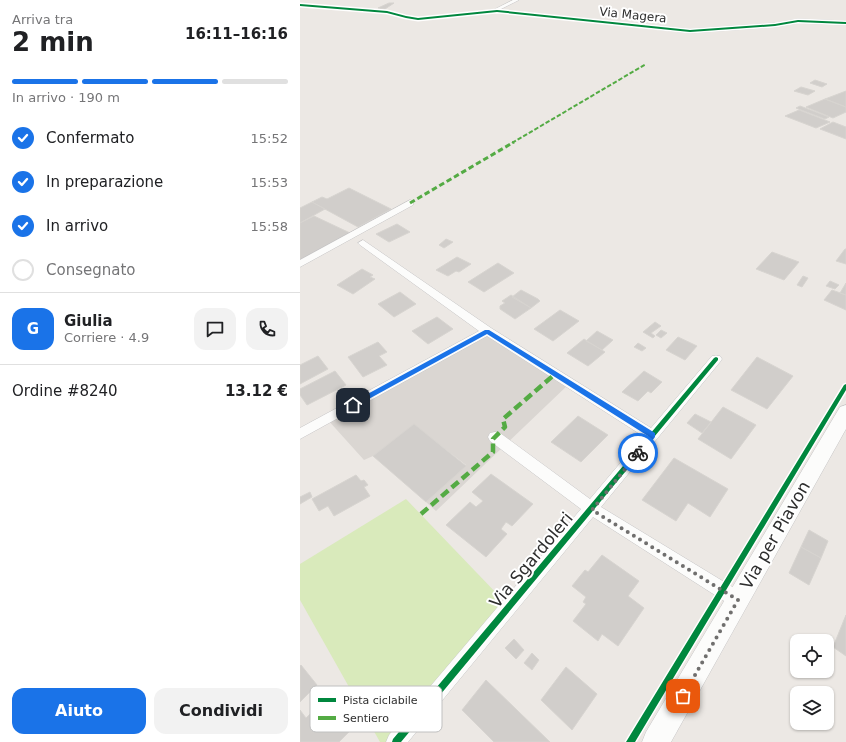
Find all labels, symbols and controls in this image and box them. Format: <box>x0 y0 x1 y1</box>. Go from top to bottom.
street label: Via Magera <box>599 5 667 25</box>
text: Arriva tra <box>12 12 73 27</box>
text: 16:11–16:16 <box>185 25 288 43</box>
text: 2 min <box>12 27 94 57</box>
text: In arrivo · 190 m <box>12 90 120 105</box>
icon: check <box>12 127 34 149</box>
text: Confermato <box>46 129 134 147</box>
text: 15:52 <box>251 131 288 146</box>
icon: check <box>12 171 34 193</box>
text: In preparazione <box>46 173 163 191</box>
text: 15:53 <box>251 175 288 190</box>
icon: check <box>12 215 34 237</box>
text: In arrivo <box>46 217 108 235</box>
text: 15:58 <box>251 219 288 234</box>
text: Consegnato <box>46 261 135 279</box>
button: chat <box>194 308 236 350</box>
button: phone <box>246 308 288 350</box>
text: Giulia <box>64 312 113 330</box>
text: G <box>27 320 39 338</box>
text: Corriere · 4.9 <box>64 330 149 345</box>
text: Ordine #8240 <box>12 382 118 400</box>
text: 13.12 € <box>225 382 288 400</box>
pin <box>336 388 370 422</box>
icon: home <box>342 394 364 416</box>
courier <box>618 433 658 473</box>
icon: bike <box>627 442 649 464</box>
street label: Via per Piavon <box>736 477 814 593</box>
street label: Via Sgardoleri <box>485 508 577 612</box>
map controls <box>790 634 834 730</box>
button: locate <box>790 634 834 678</box>
pin <box>666 679 700 713</box>
icon: bag <box>672 685 694 707</box>
legend <box>310 686 442 732</box>
button: layers <box>790 686 834 730</box>
button: Aiuto <box>12 688 146 734</box>
button: Condividi <box>154 688 288 734</box>
text: Pista ciclabile <box>343 694 418 707</box>
text: Sentiero <box>343 712 389 725</box>

